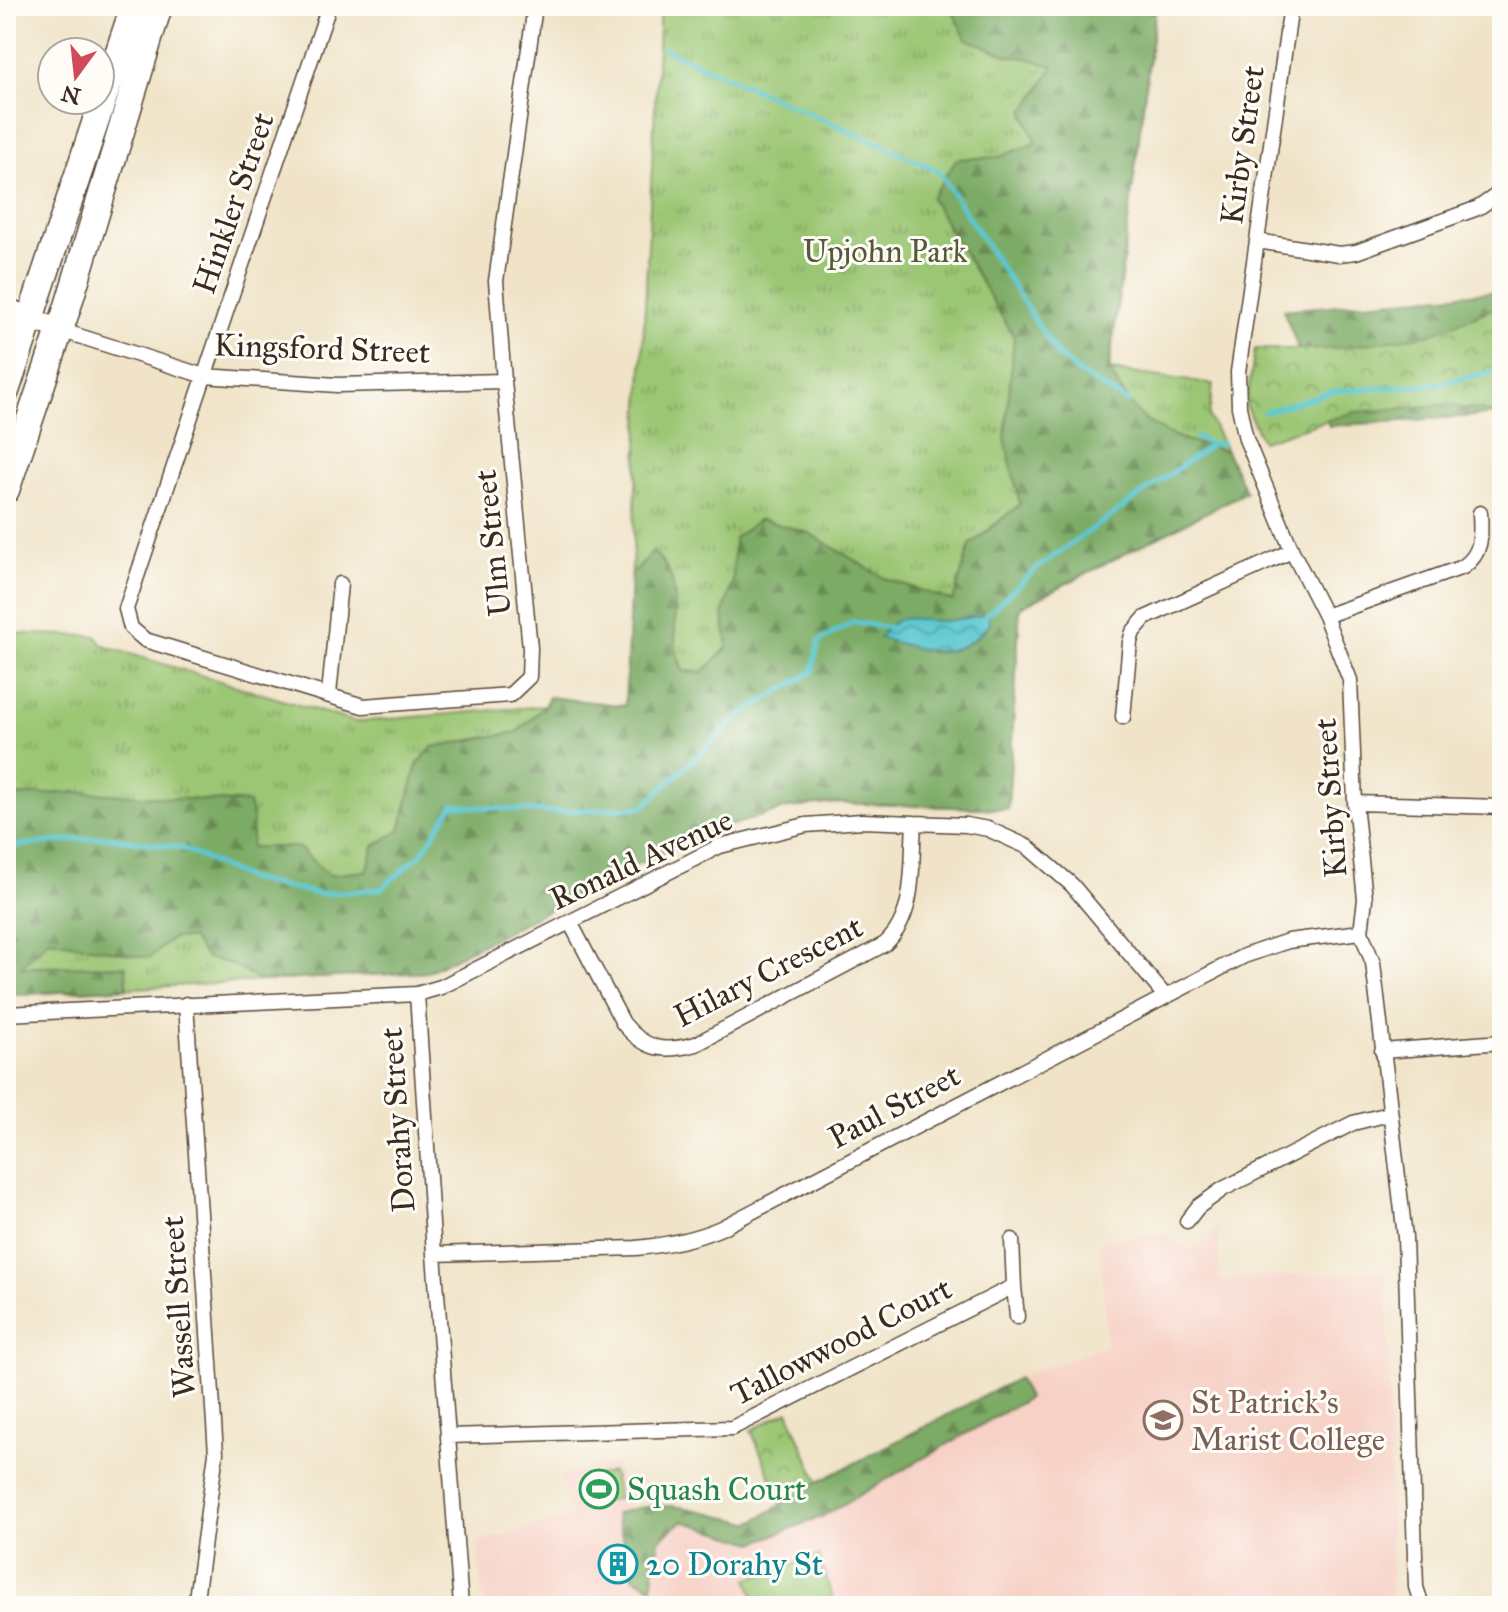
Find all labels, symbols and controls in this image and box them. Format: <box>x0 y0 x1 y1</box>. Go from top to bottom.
north arrow <box>36 36 116 116</box>
street label: Kirby Street <box>1212 63 1273 227</box>
text: N <box>58 79 83 110</box>
street label: Hinkler Street <box>184 107 283 299</box>
park label: Upjohn Park <box>803 232 967 271</box>
street label: Kingsford Street <box>213 325 431 372</box>
street label: Ulm Street <box>465 468 520 618</box>
street label: Kirby Street <box>1305 717 1356 879</box>
street label: Ronald Avenue <box>544 800 739 919</box>
street label: Hilary Crescent <box>667 907 869 1036</box>
street label: Dorahy Street <box>372 1026 423 1214</box>
street label: Paul Street <box>822 1056 967 1157</box>
street label: Wassell Street <box>153 1214 204 1399</box>
street label: Tallowwood Court <box>724 1269 958 1414</box>
place label: St Patrick's Marist College <box>1191 1383 1385 1459</box>
school or university icon: St Patrick's Marist College <box>1142 1399 1184 1441</box>
sports icon: Squash Court <box>578 1468 620 1510</box>
place label: Squash Court <box>627 1470 806 1509</box>
building icon: 20 Dorahy St <box>597 1543 639 1585</box>
place label: 20 Dorahy St <box>646 1545 823 1584</box>

